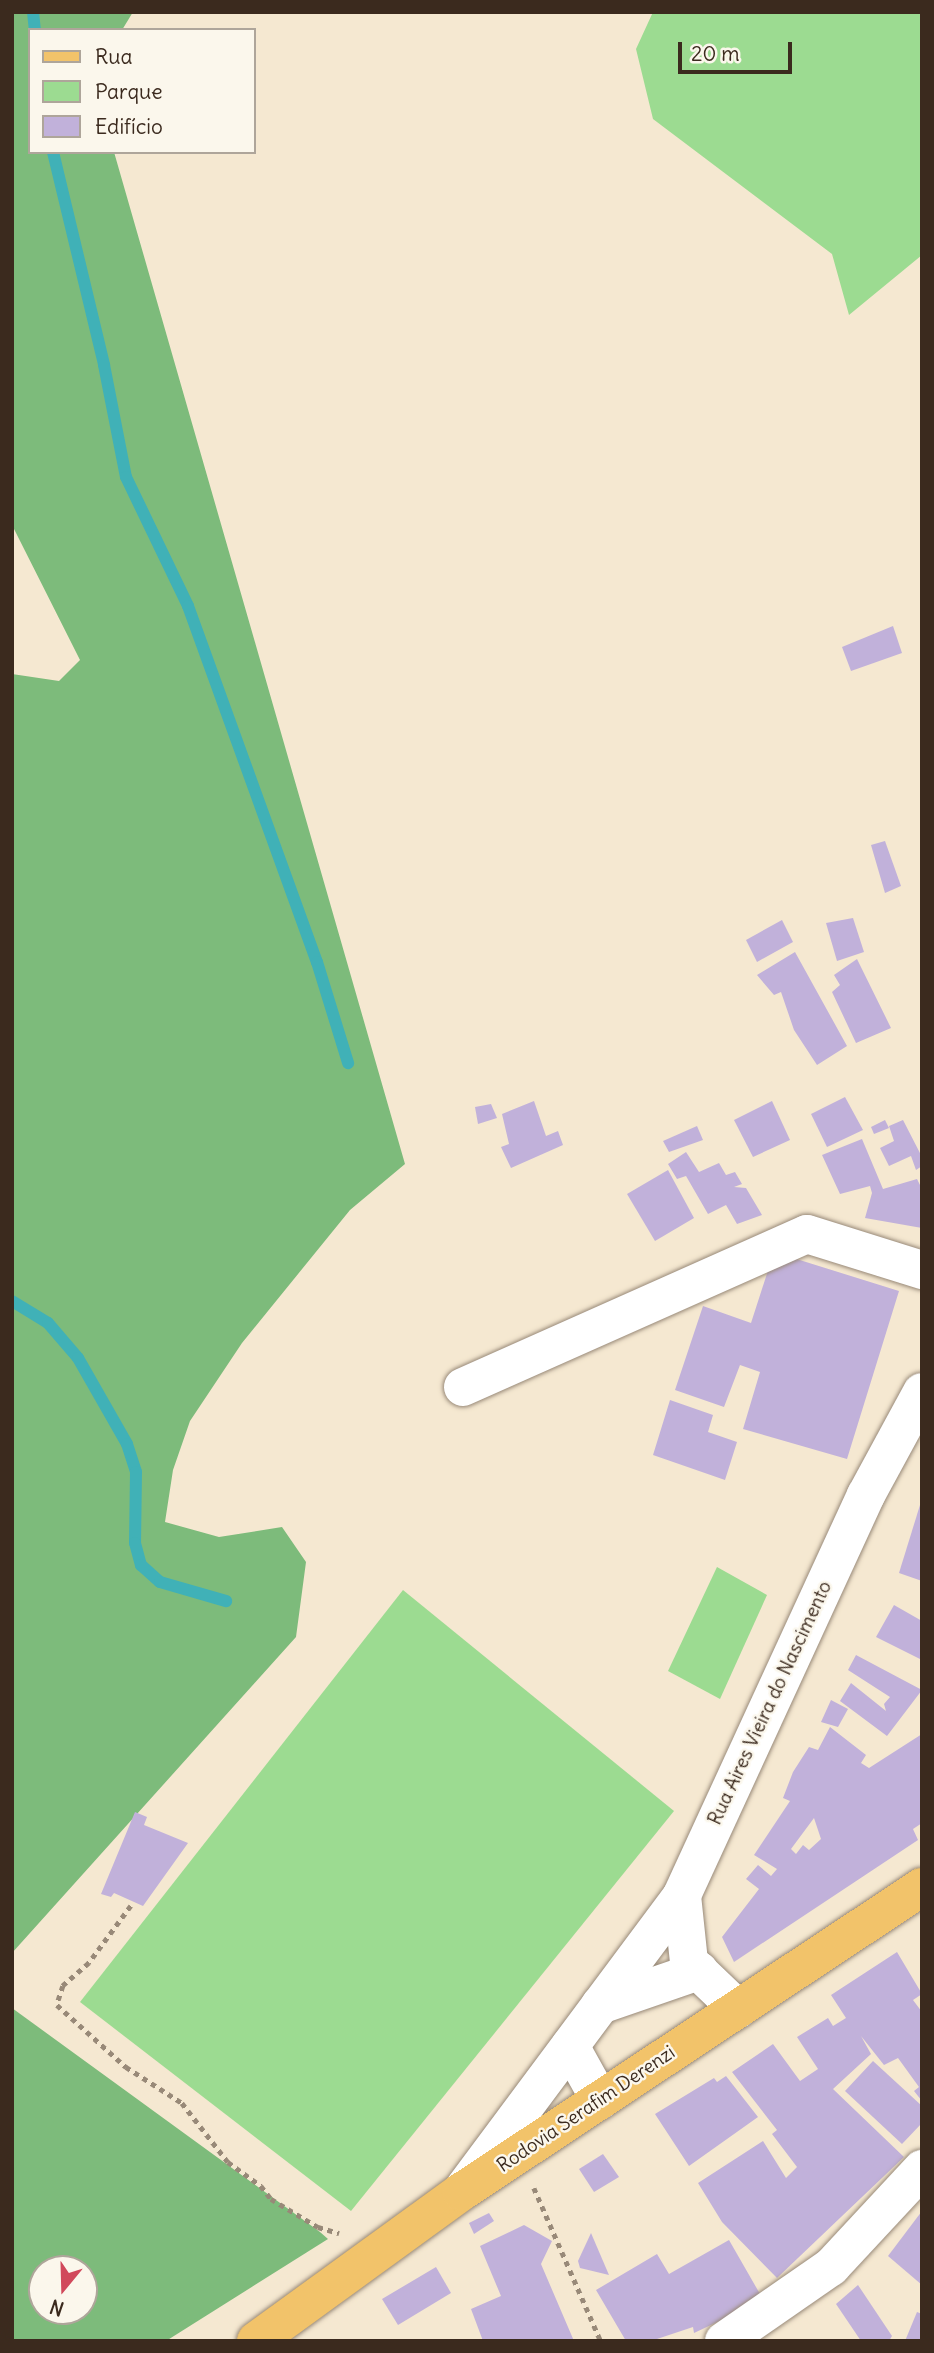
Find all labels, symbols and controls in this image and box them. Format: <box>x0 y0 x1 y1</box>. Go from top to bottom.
legend <box>28 28 256 154</box>
scale bar <box>682 28 796 72</box>
text: 20 m <box>691 40 740 67</box>
text: Rua <box>95 43 132 70</box>
text: Parque <box>95 78 163 105</box>
text: Edifício <box>95 113 163 140</box>
street label: Rua Aires Vieira do Nascimento <box>703 1577 837 1829</box>
street label: Rodovia Serafim Derenzi <box>493 2041 679 2177</box>
north arrow <box>28 2255 98 2325</box>
text: N <box>47 2294 67 2321</box>

